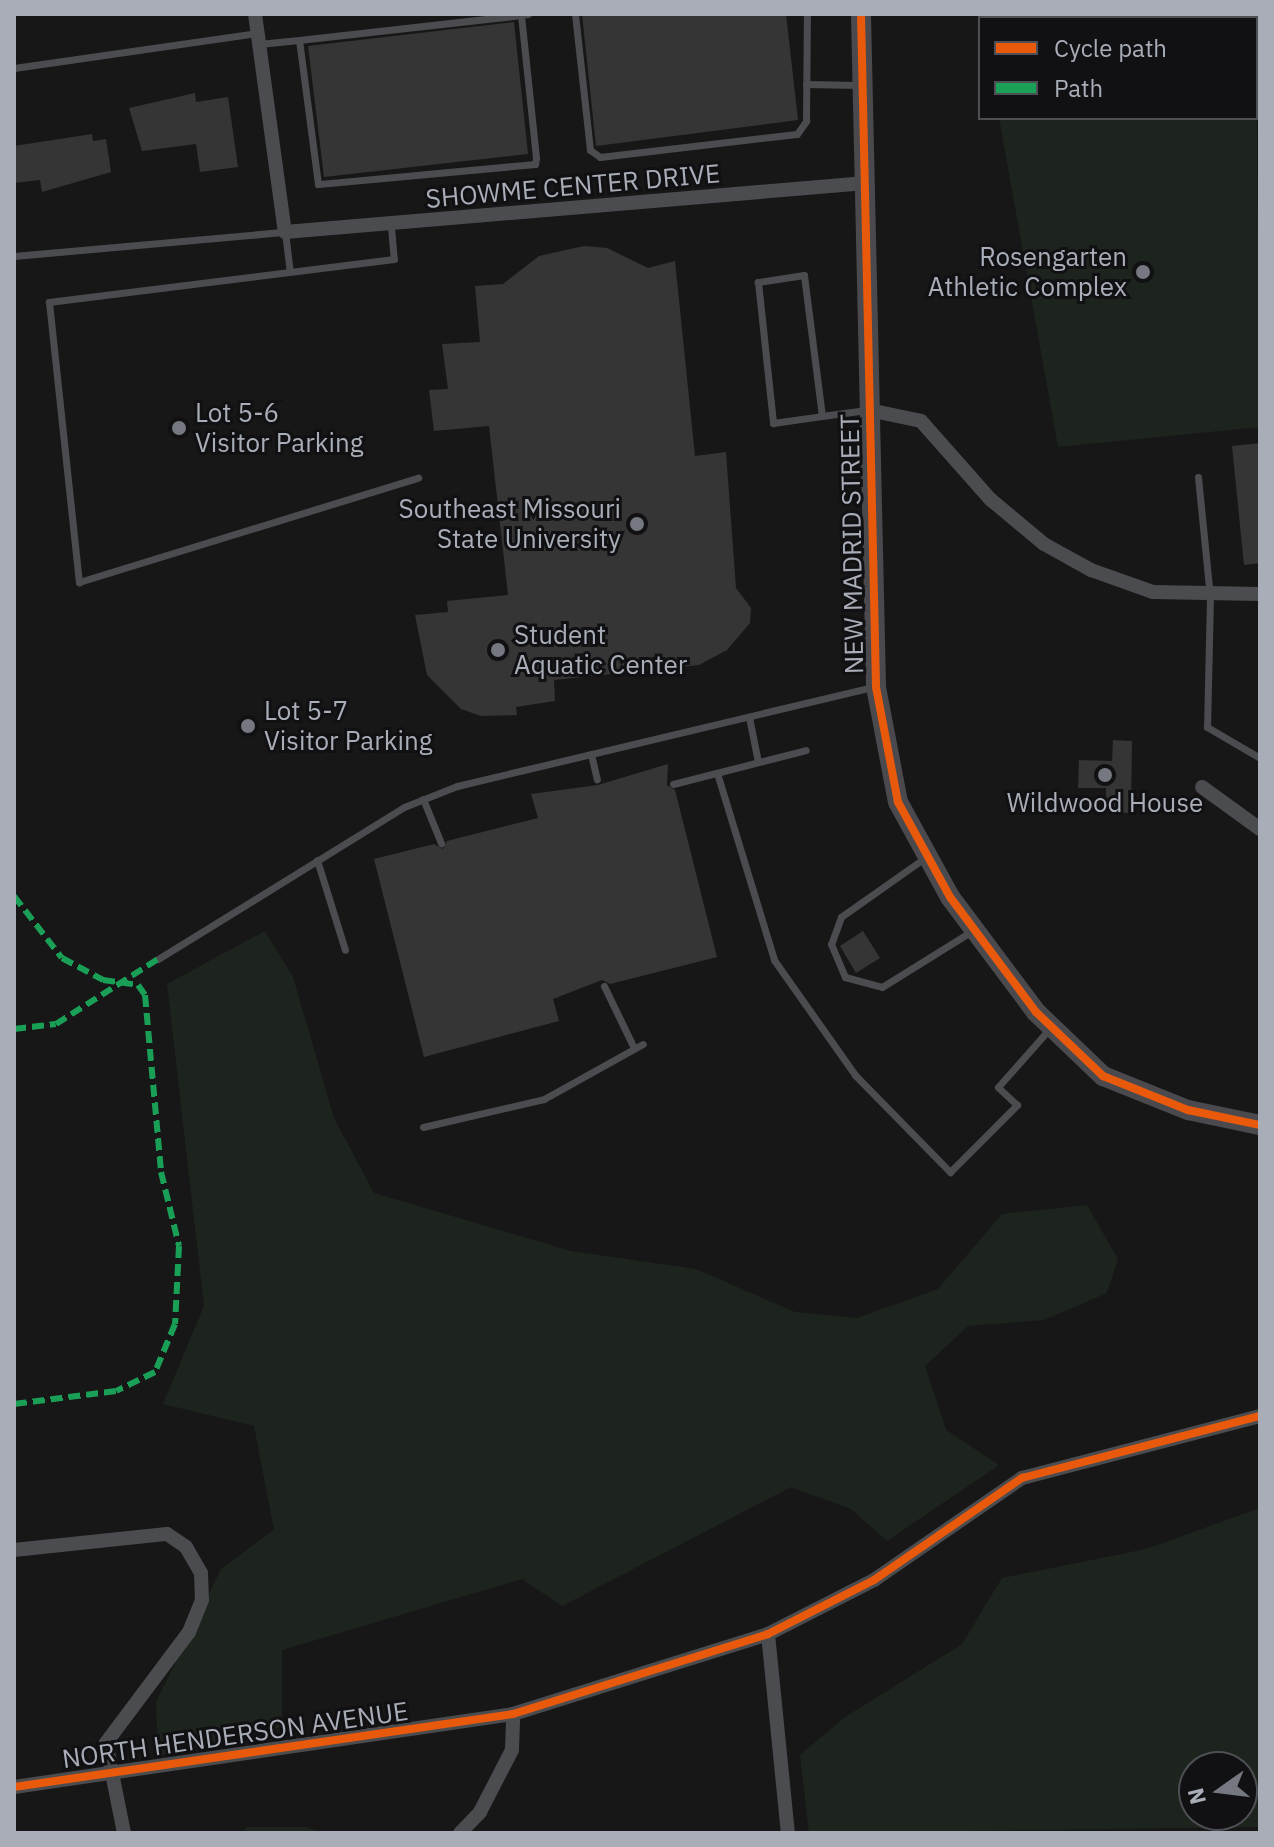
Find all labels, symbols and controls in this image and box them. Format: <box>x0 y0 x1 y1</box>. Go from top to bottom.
legend <box>978 16 1258 120</box>
text: Cycle path <box>1054 32 1167 64</box>
text: Path <box>1054 72 1103 104</box>
street label: SHOWME CENTER DRIVE <box>424 158 722 214</box>
place label: Rosengarten Athletic Complex <box>928 241 1127 302</box>
marker: Rosengarten Athletic Complex <box>1134 263 1152 281</box>
place label: Lot 5-6 Visitor Parking <box>195 397 363 458</box>
street label: NEW MADRID STREET <box>834 414 870 674</box>
marker: Lot 5-6 Visitor Parking <box>170 419 188 437</box>
place label: Southeast Missouri State University <box>399 493 621 554</box>
marker: Southeast Missouri State University <box>628 515 646 533</box>
place label: Student Aquatic Center <box>514 619 687 680</box>
marker: Student Aquatic Center <box>489 641 507 659</box>
place label: Lot 5-7 Visitor Parking <box>264 695 432 756</box>
marker: Lot 5-7 Visitor Parking <box>239 717 257 735</box>
marker: Wildwood House <box>1096 766 1114 784</box>
place label: Wildwood House <box>1007 787 1203 819</box>
street label: NORTH HENDERSON AVENUE <box>60 1695 410 1775</box>
north arrow <box>1178 1751 1258 1831</box>
text: N <box>1180 1785 1212 1808</box>

